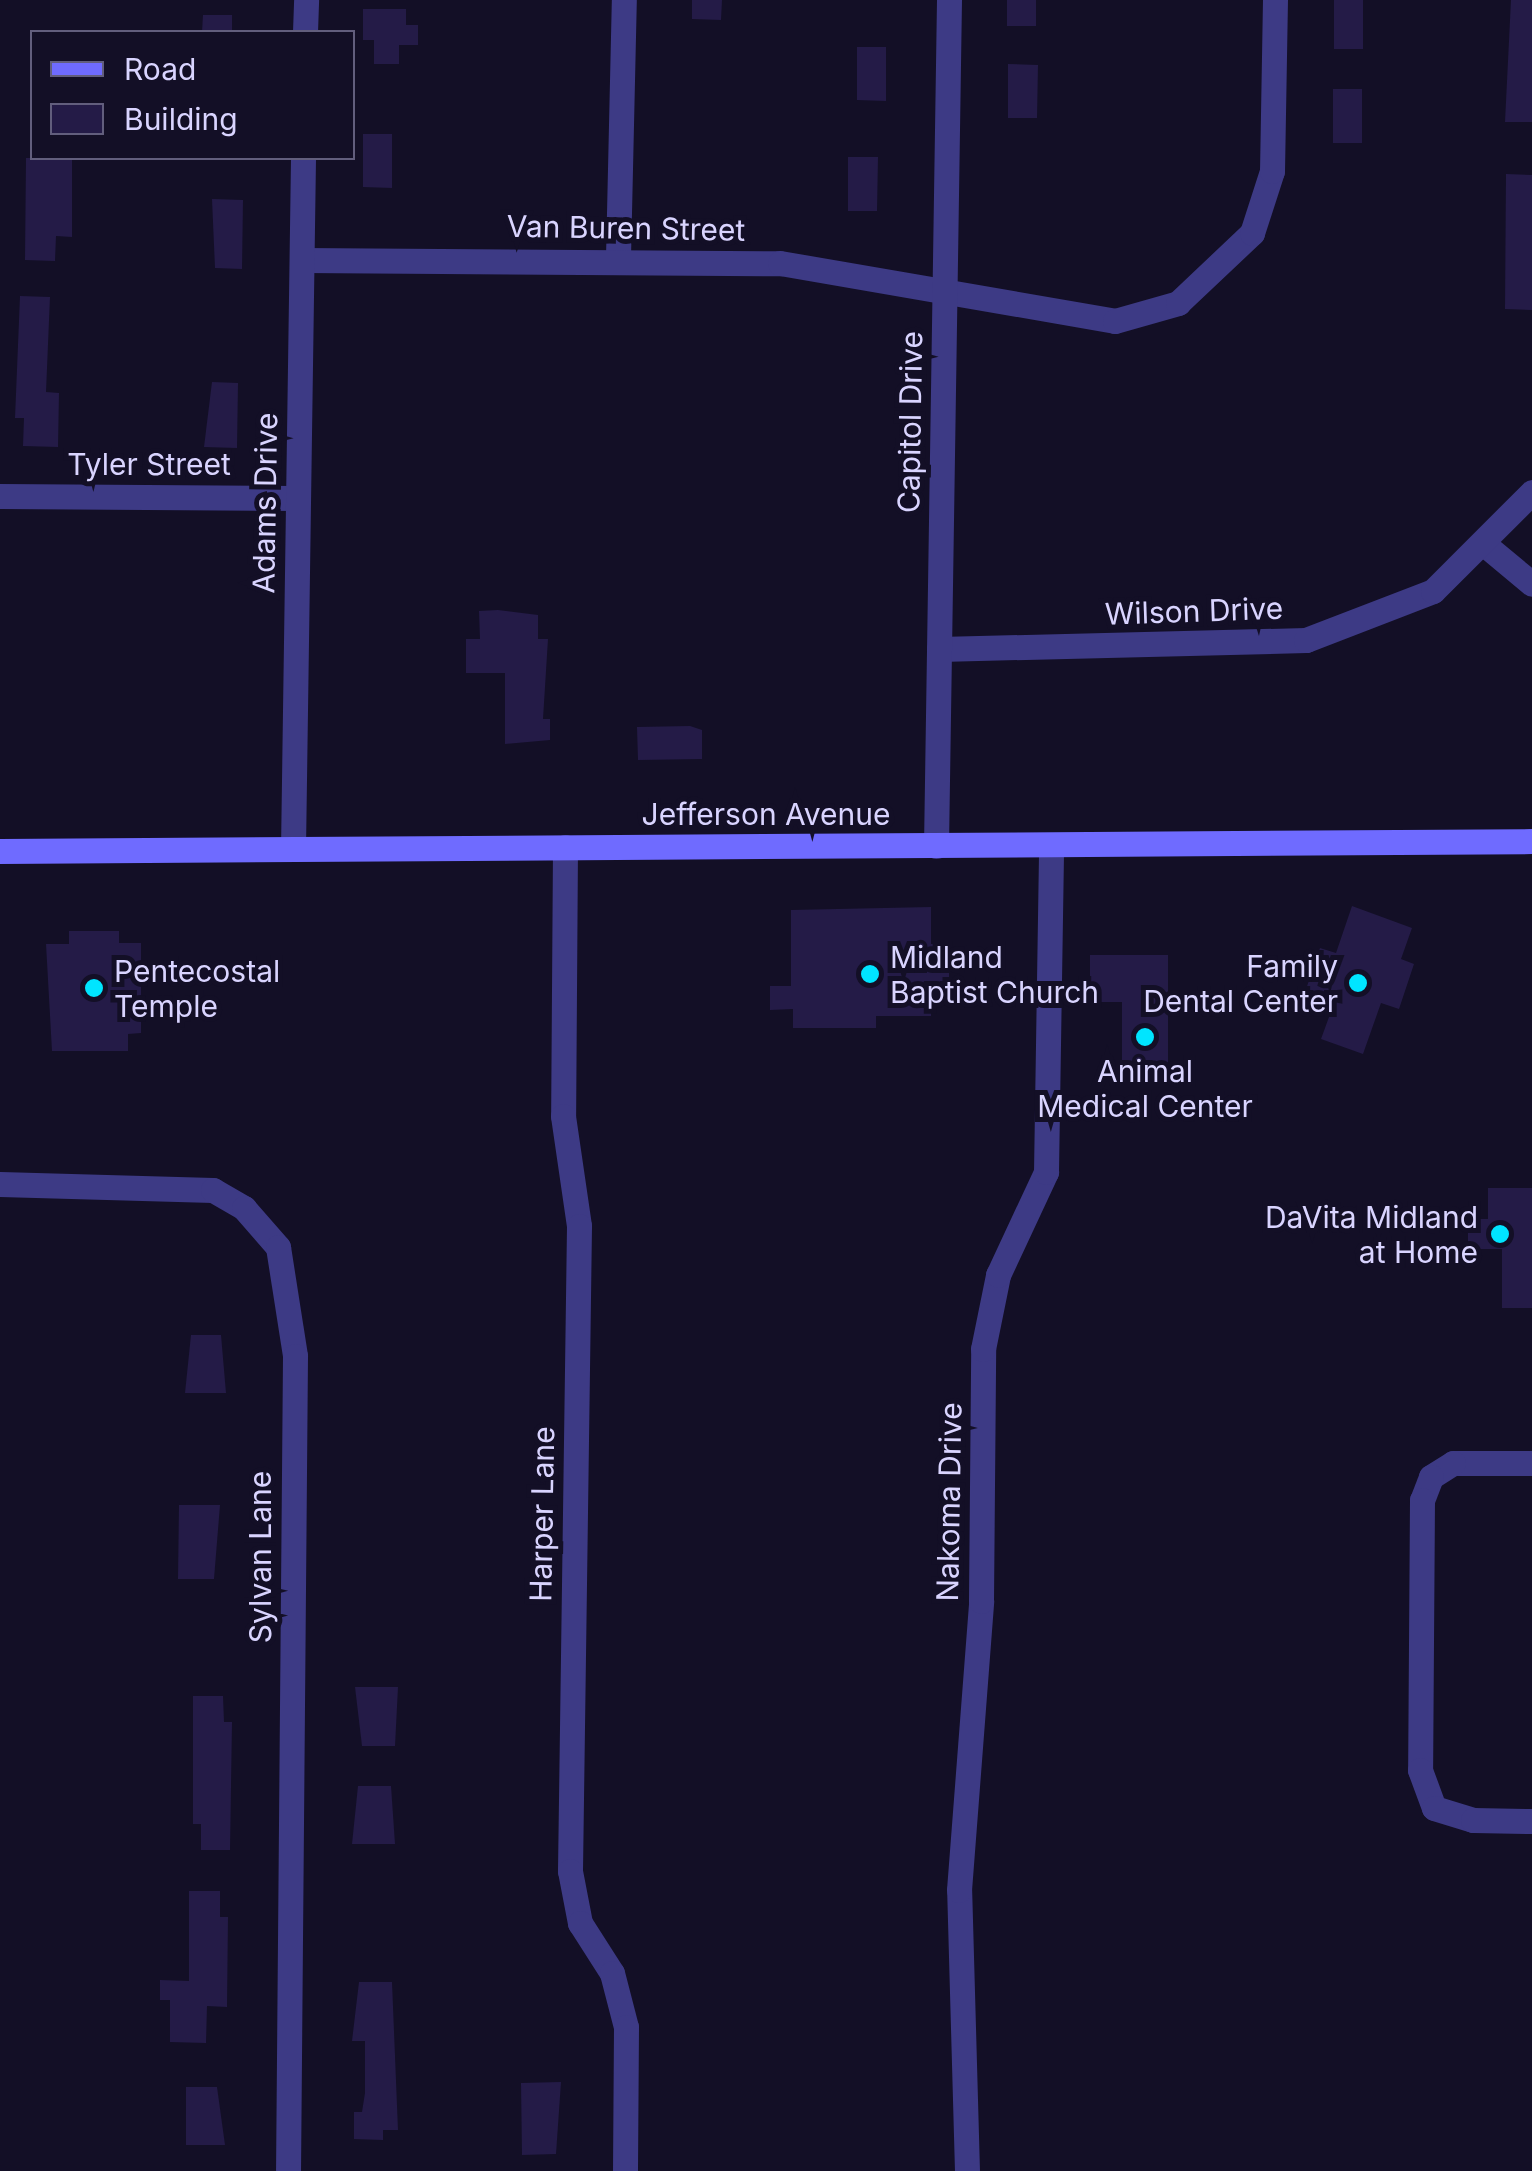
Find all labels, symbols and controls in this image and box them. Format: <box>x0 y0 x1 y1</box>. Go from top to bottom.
legend <box>30 30 355 160</box>
text: Road <box>124 51 196 87</box>
text: Building <box>124 101 238 137</box>
street label: Van Buren Street <box>506 208 746 248</box>
street label: Capitol Drive <box>890 331 930 513</box>
street label: Adams Drive <box>245 412 285 594</box>
street label: Tyler Street <box>67 446 231 482</box>
street label: Wilson Drive <box>1104 590 1284 632</box>
street label: Jefferson Avenue <box>642 796 890 832</box>
place label: Midland Baptist Church <box>890 939 1099 1010</box>
place label: Family Dental Center <box>1143 948 1338 1018</box>
place label: Pentecostal Temple <box>114 953 280 1024</box>
marker: Midland Baptist Church <box>859 963 881 985</box>
marker: Family Dental Center <box>1347 972 1369 994</box>
marker: Pentecostal Temple <box>83 977 105 999</box>
marker: Animal Medical Center <box>1134 1026 1156 1048</box>
place label: Animal Medical Center <box>1037 1053 1253 1124</box>
place label: DaVita Midland at Home <box>1265 1199 1478 1270</box>
marker: DaVita Midland at Home <box>1487 1221 1513 1247</box>
street label: Nakoma Drive <box>929 1402 969 1602</box>
street label: Harper Lane <box>522 1426 562 1602</box>
street label: Sylvan Lane <box>242 1471 278 1643</box>

